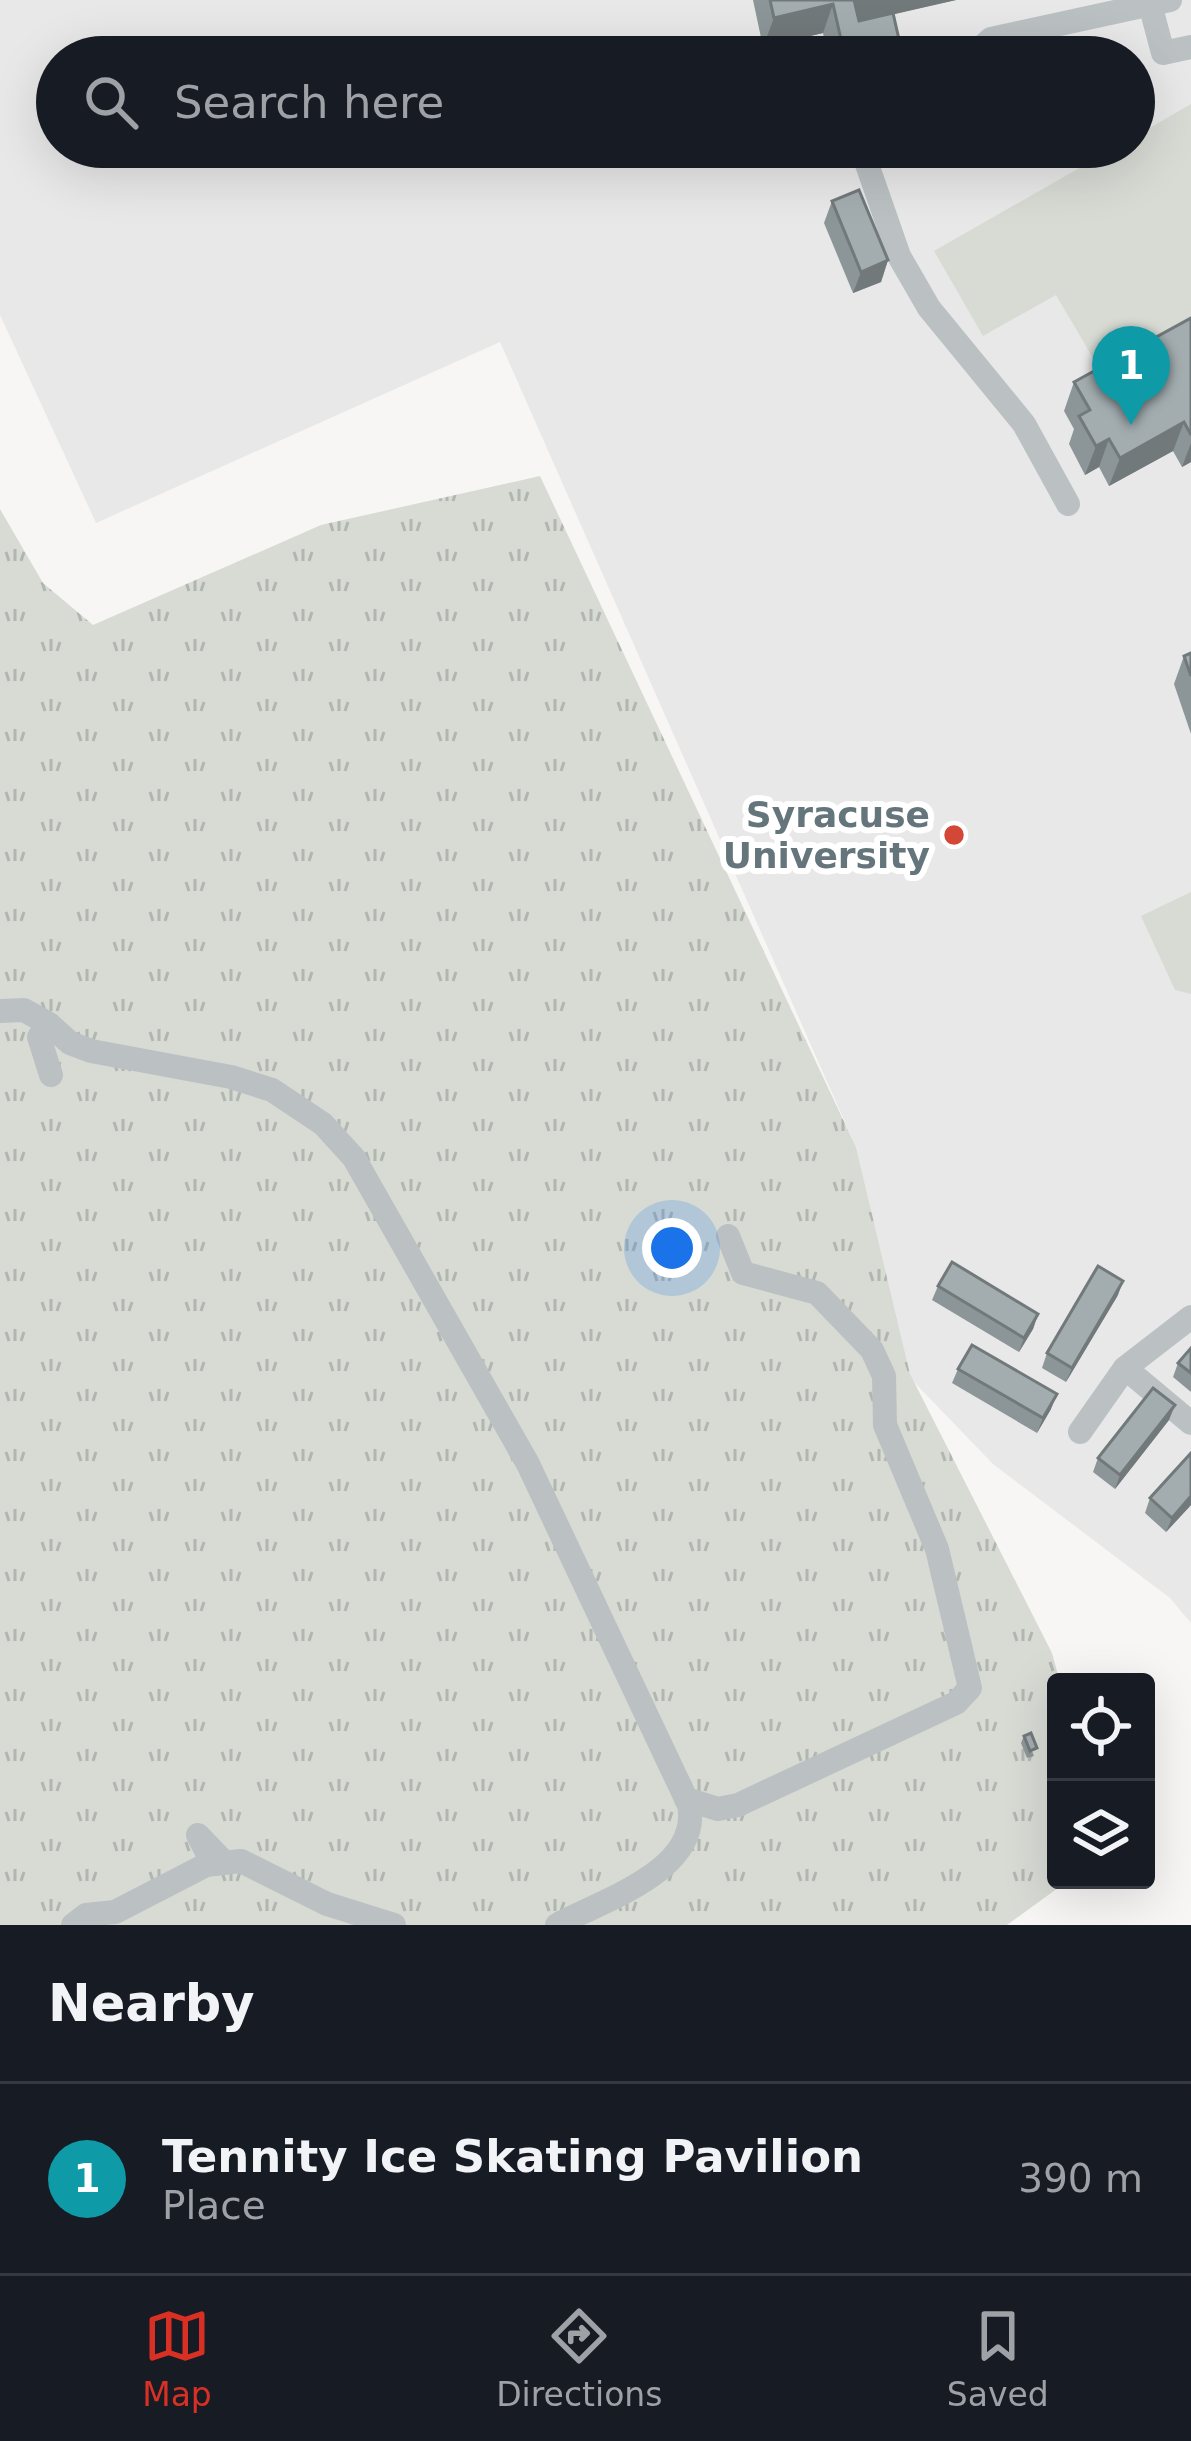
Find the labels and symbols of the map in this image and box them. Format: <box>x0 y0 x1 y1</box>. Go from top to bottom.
pin: 1 <box>1092 326 1170 425</box>
place label: Syracuse University <box>723 794 930 876</box>
marker: Syracuse University <box>941 822 967 848</box>
your location <box>642 1218 702 1278</box>

